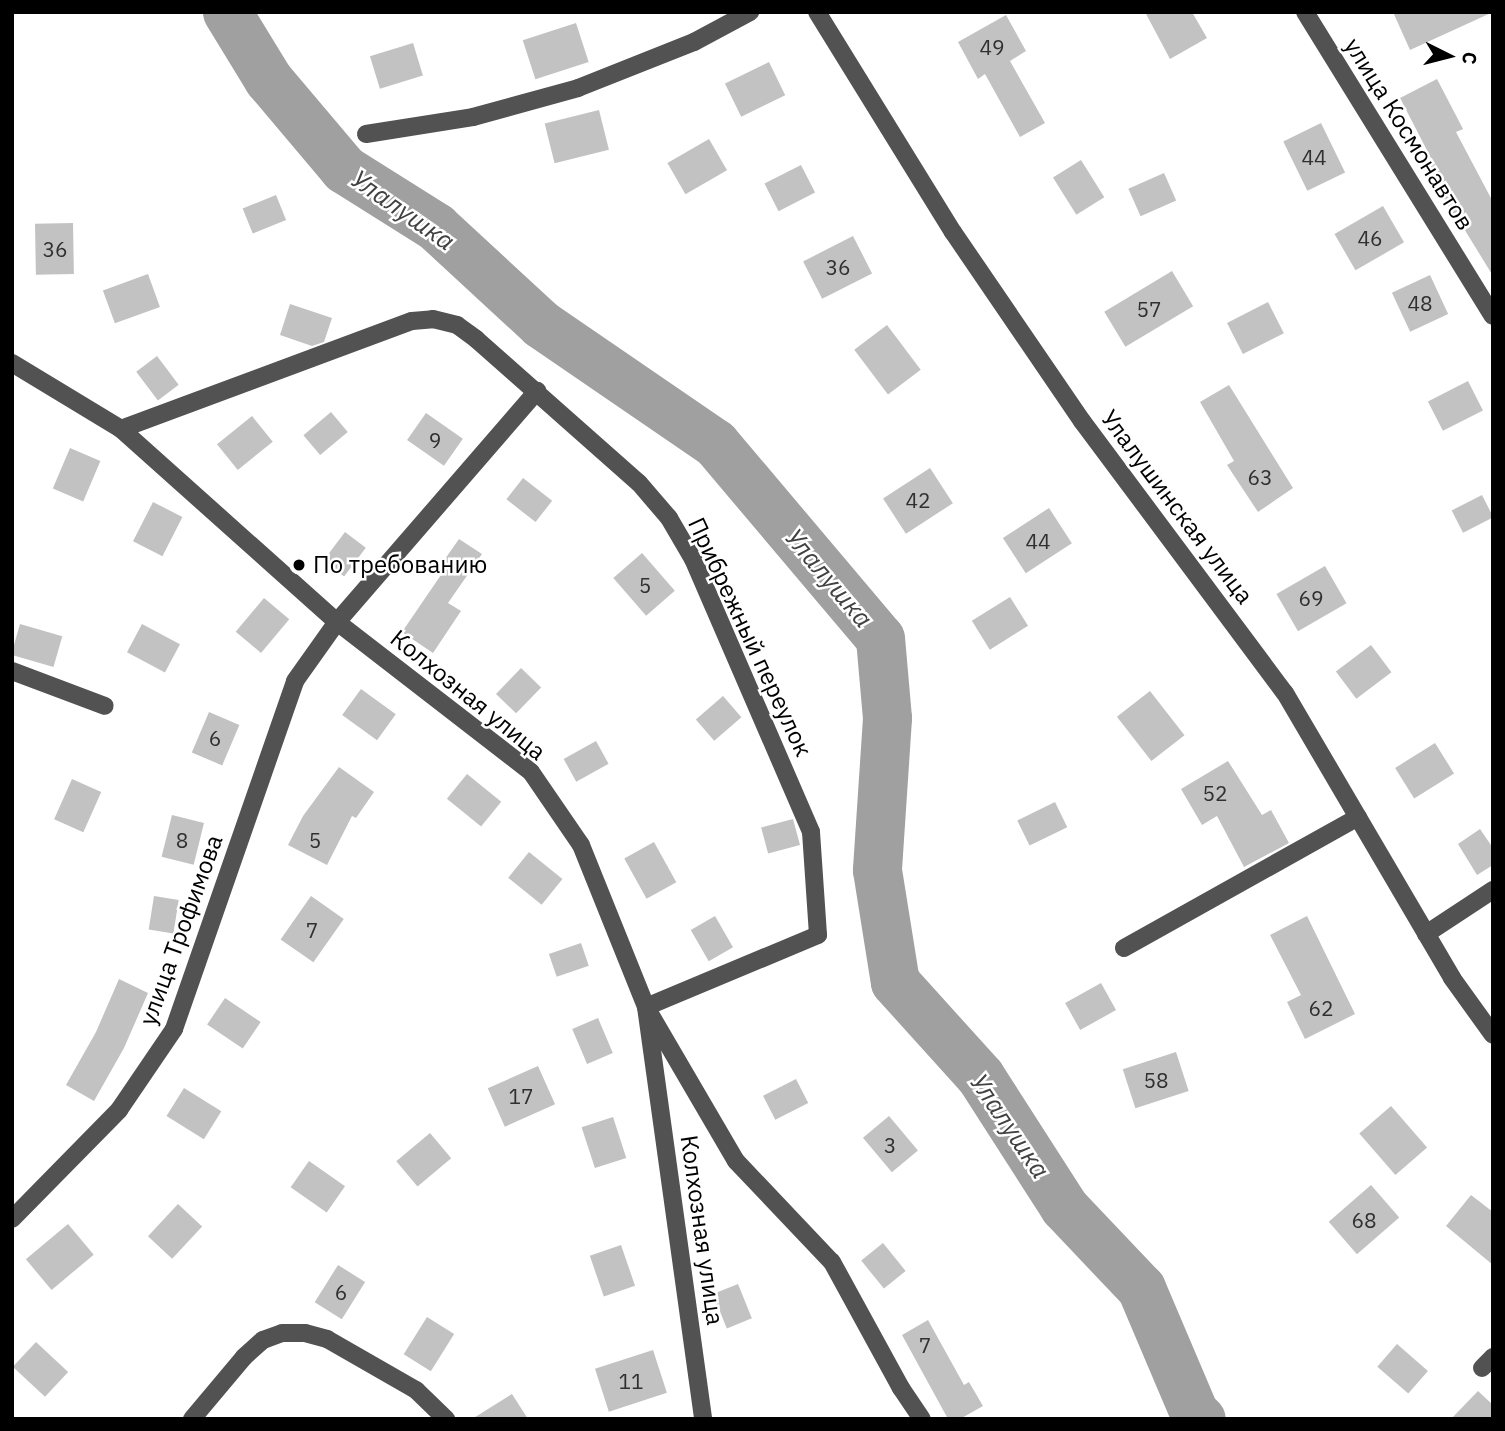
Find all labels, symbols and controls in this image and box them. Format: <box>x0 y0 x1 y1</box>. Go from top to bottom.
north arrow <box>1414 21 1484 91</box>
street label: улица Космонавтов <box>1338 33 1480 235</box>
house number: 49 <box>979 34 1005 60</box>
text: С <box>1457 51 1482 66</box>
house number: 44 <box>1301 144 1327 170</box>
water label: Улалушка <box>345 163 461 257</box>
house number: 46 <box>1357 225 1383 251</box>
house number: 36 <box>42 236 68 262</box>
house number: 36 <box>825 254 851 280</box>
house number: 48 <box>1407 290 1433 316</box>
house number: 57 <box>1136 296 1162 322</box>
street label: Улалушинская улица <box>1095 404 1259 610</box>
house number: 9 <box>429 427 441 453</box>
house number: 63 <box>1247 464 1273 490</box>
house number: 42 <box>905 487 931 513</box>
street label: Прибрежный переулок <box>682 513 818 761</box>
water label: Улалушка <box>779 522 879 634</box>
house number: 44 <box>1025 528 1051 554</box>
place label: По требованию <box>313 551 487 579</box>
marker: По требованию <box>291 557 307 573</box>
house number: 5 <box>639 572 651 598</box>
house number: 69 <box>1298 585 1324 611</box>
street label: Колхозная улица <box>385 624 551 766</box>
house number: 6 <box>209 725 221 751</box>
house number: 52 <box>1202 780 1228 806</box>
house number: 8 <box>176 827 188 853</box>
house number: 5 <box>309 827 321 853</box>
street label: улица Трофимова <box>133 831 229 1029</box>
house number: 7 <box>306 917 318 943</box>
house number: 62 <box>1308 995 1334 1021</box>
house number: 58 <box>1143 1067 1169 1093</box>
water label: Улалушка <box>964 1068 1056 1184</box>
house number: 17 <box>508 1083 534 1109</box>
house number: 3 <box>884 1132 896 1158</box>
street label: Колхозная улица <box>674 1133 730 1327</box>
house number: 68 <box>1351 1207 1377 1233</box>
house number: 6 <box>335 1279 347 1305</box>
house number: 7 <box>919 1332 931 1358</box>
house number: 11 <box>618 1368 644 1394</box>

